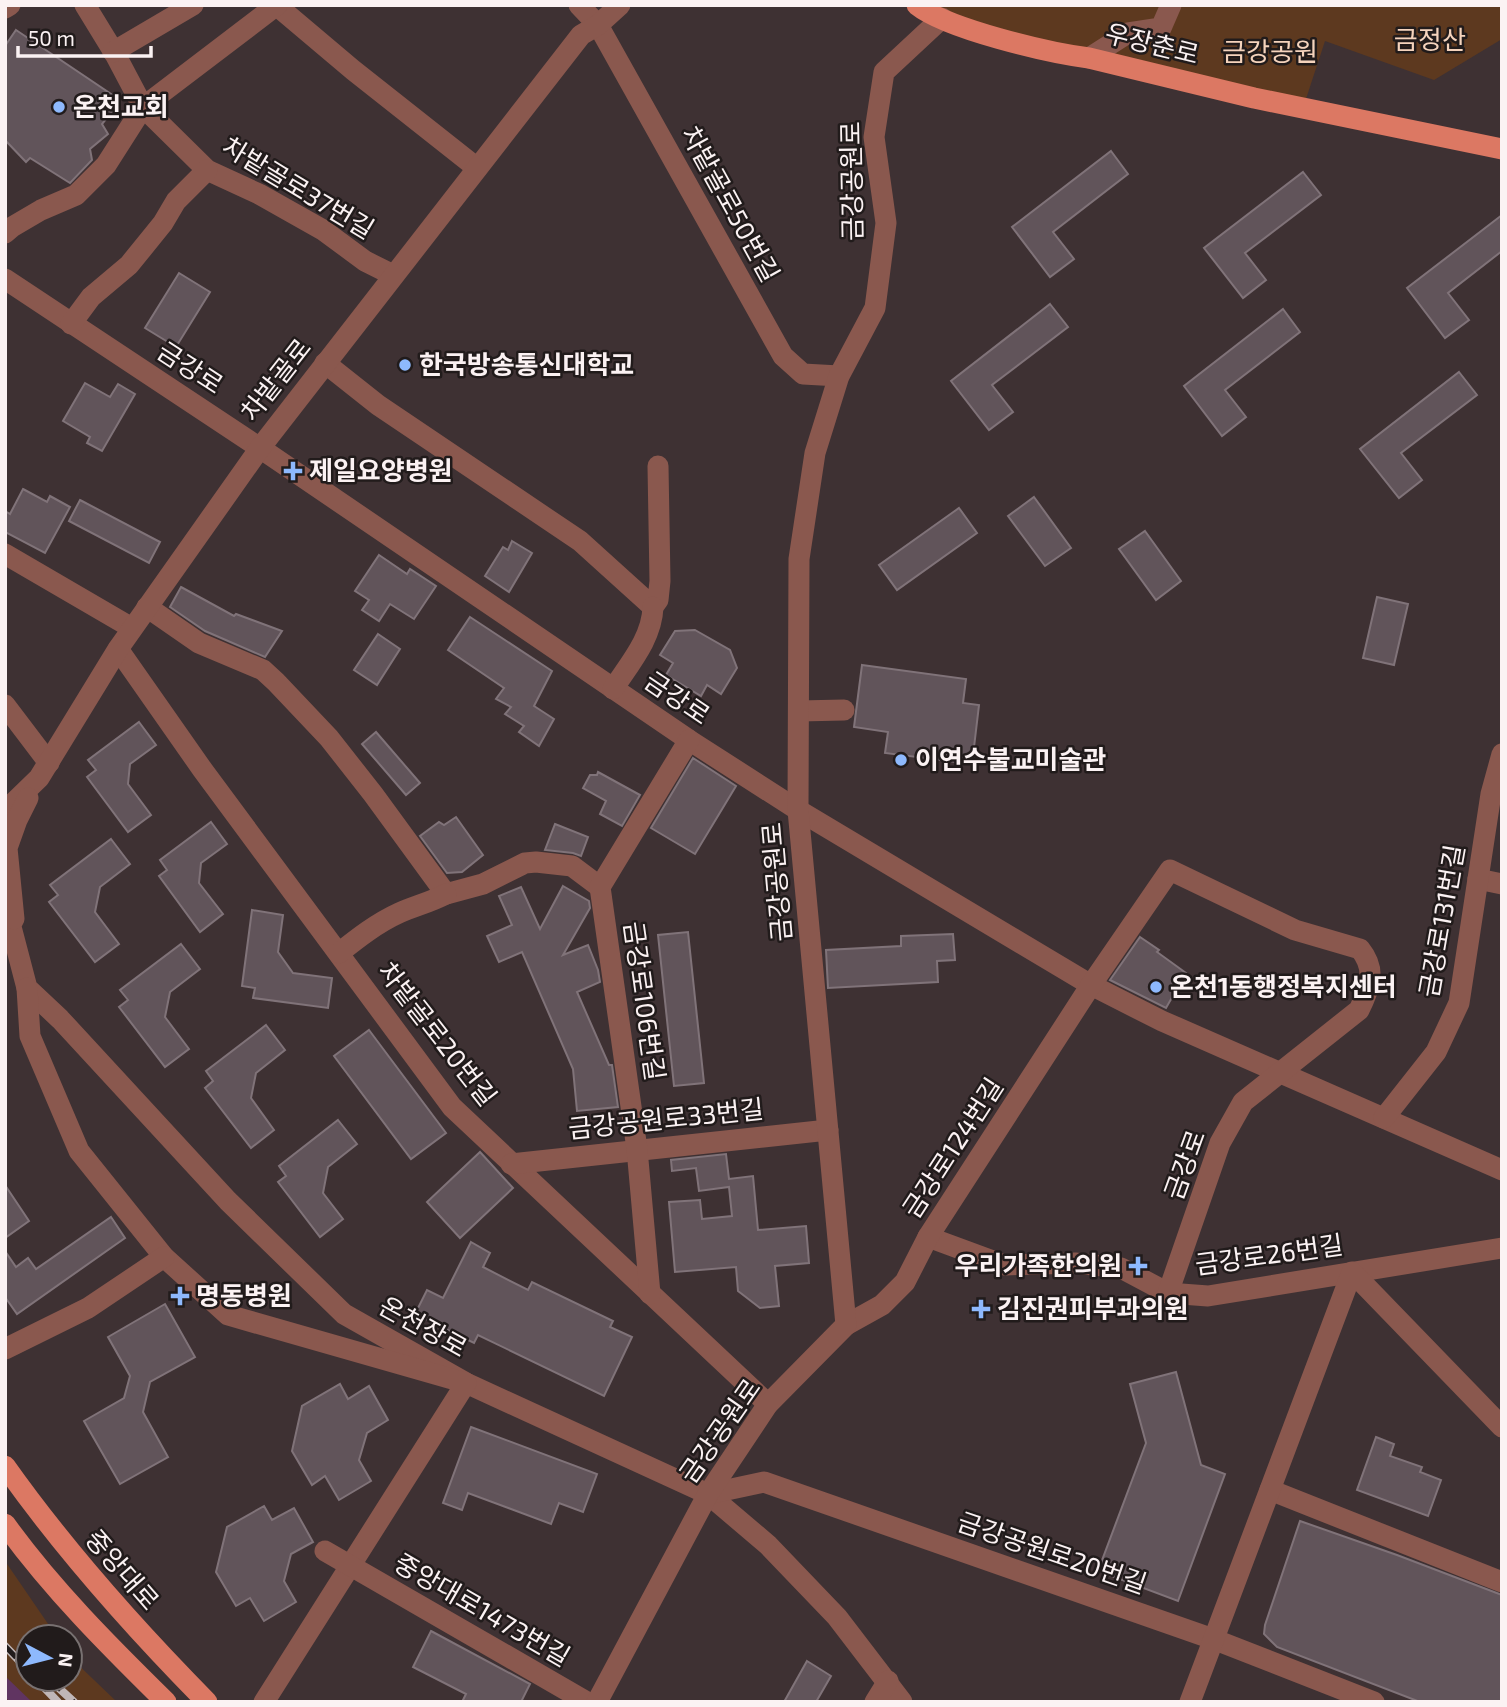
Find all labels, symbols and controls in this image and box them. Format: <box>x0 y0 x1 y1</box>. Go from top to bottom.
scale bar <box>18 14 150 58</box>
street label: 우장춘로 <box>1102 16 1203 69</box>
park label: 금정산 <box>1394 23 1466 54</box>
text: 50 m <box>28 25 75 50</box>
park label: 금강공원 <box>1222 35 1318 66</box>
place label: 온천교회 <box>73 90 169 121</box>
marker: 온천교회 <box>51 99 67 115</box>
street label: 차밭골로50번길 <box>676 120 787 287</box>
street label: 금강공원로 <box>834 121 867 241</box>
street label: 차밭골로37번길 <box>217 129 380 244</box>
street label: 차밭골로 <box>233 332 316 426</box>
street label: 금강로 <box>152 334 229 399</box>
place label: 한국방송통신대학교 <box>419 348 634 379</box>
marker: 한국방송통신대학교 <box>397 357 413 373</box>
place label: 제일요양병원 <box>309 454 453 485</box>
marker: 제일요양병원 <box>283 461 303 481</box>
street label: 금강로 <box>639 664 716 730</box>
place label: 이연수불교미술관 <box>915 743 1106 774</box>
marker: 이연수불교미술관 <box>893 752 909 768</box>
street label: 금강공원로 <box>755 821 796 943</box>
street label: 금강로131번길 <box>1412 842 1469 1000</box>
street label: 금강로106번길 <box>619 919 672 1082</box>
street label: 차밭골로20번길 <box>372 955 504 1111</box>
place label: 온천1동행정복지센터 <box>1170 970 1397 1001</box>
marker: 온천1동행정복지센터 <box>1148 979 1164 995</box>
street label: 금강로124번길 <box>895 1071 1008 1223</box>
street label: 금강공원로33번길 <box>567 1092 765 1143</box>
street label: 금강로 <box>1157 1125 1210 1204</box>
street label: 금강로26번길 <box>1193 1228 1345 1279</box>
place label: 우리가족한의원 <box>955 1249 1122 1280</box>
marker: 우리가족한의원 <box>1128 1256 1148 1276</box>
place label: 명동병원 <box>196 1279 292 1310</box>
marker: 명동병원 <box>170 1286 190 1306</box>
street label: 온천장로 <box>374 1289 473 1362</box>
place label: 김진권피부과의원 <box>997 1292 1188 1323</box>
marker: 김진권피부과의원 <box>971 1299 991 1319</box>
street label: 금강공원로 <box>672 1372 766 1488</box>
street label: 금강공원로20번길 <box>954 1505 1151 1598</box>
street label: 중앙대로 <box>80 1523 166 1615</box>
street label: 중앙대로1473번길 <box>389 1546 576 1672</box>
north arrow <box>14 1623 84 1693</box>
text: N <box>54 1652 79 1668</box>

